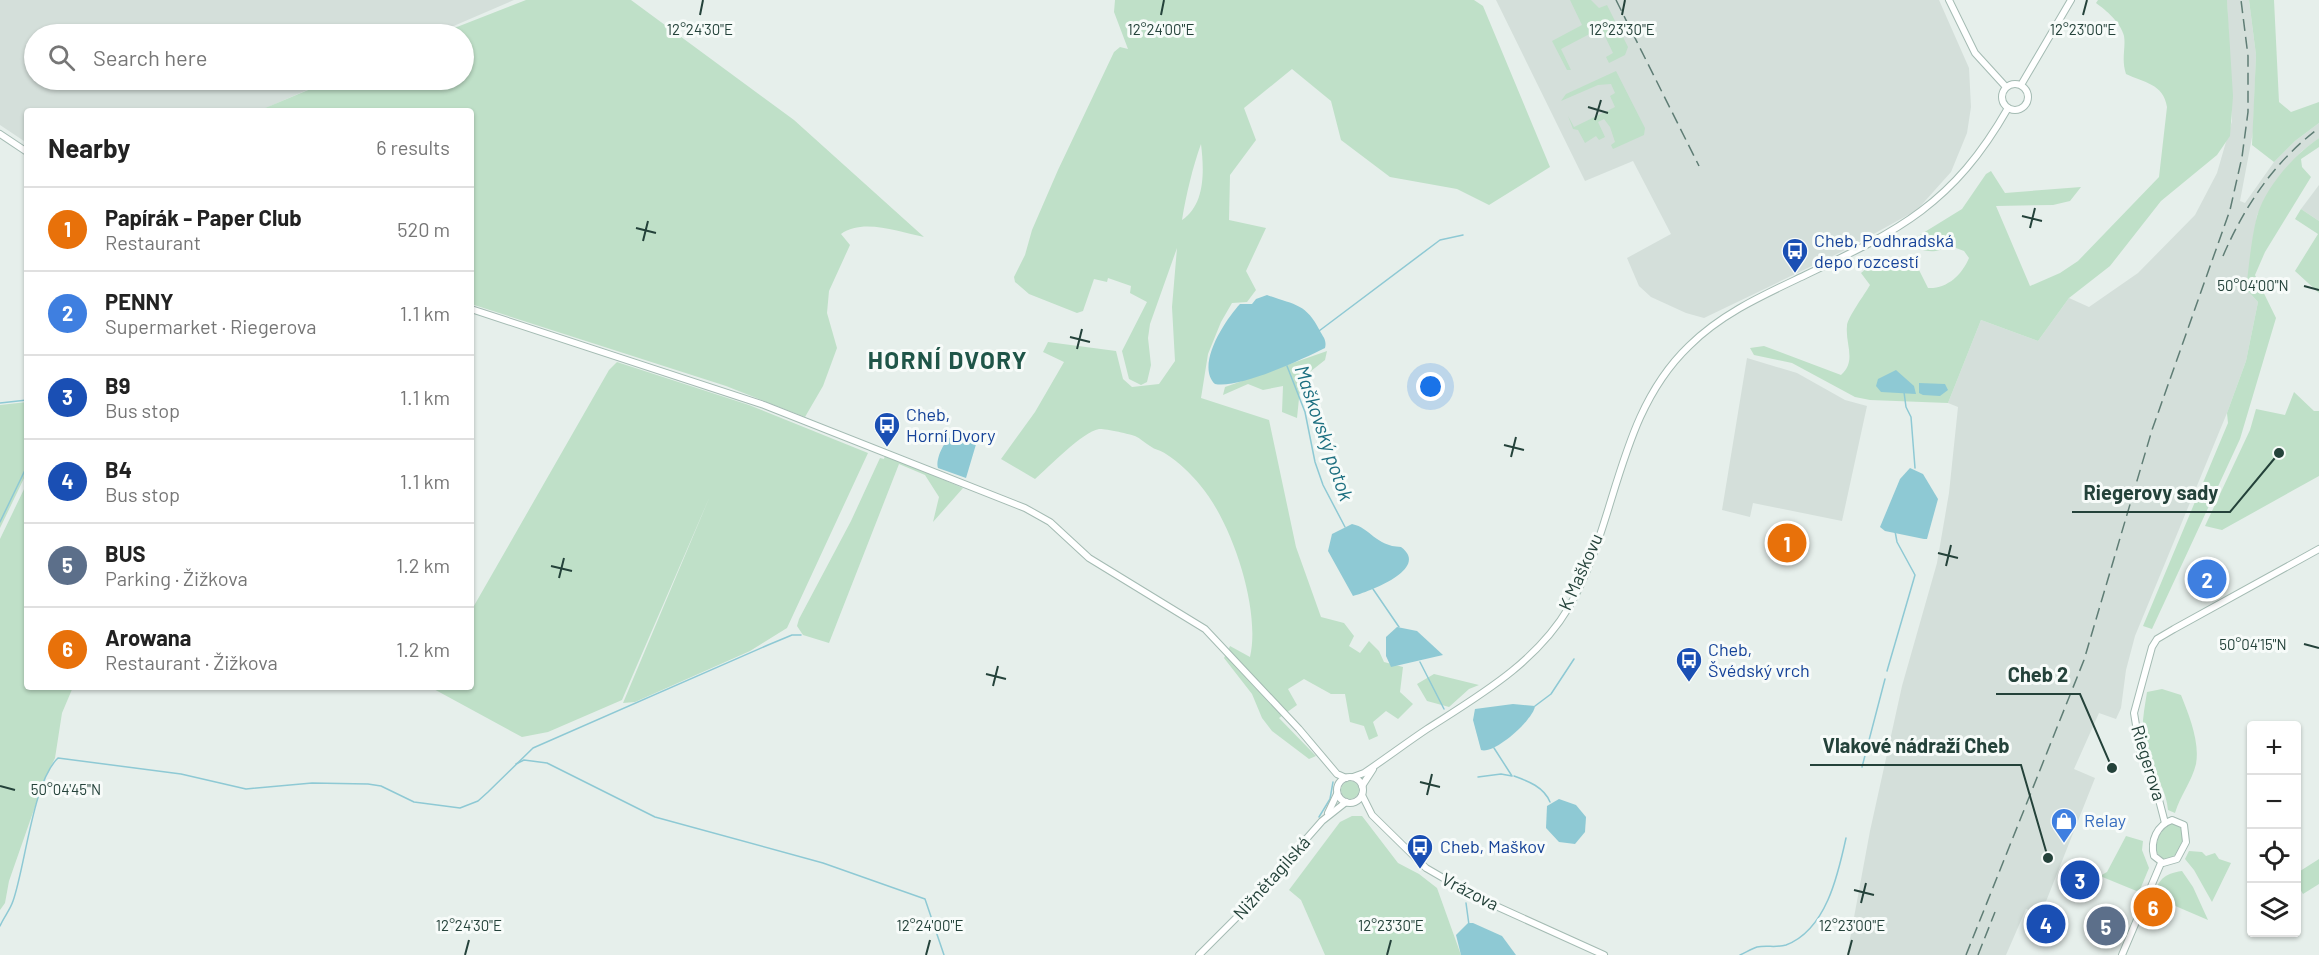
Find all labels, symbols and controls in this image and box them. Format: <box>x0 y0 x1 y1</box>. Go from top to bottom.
text: 12°24'30"E <box>667 20 733 38</box>
text: 12°24'00"E <box>1127 20 1195 38</box>
text: 12°23'30"E <box>1589 20 1655 38</box>
text: 12°23'00"E <box>2050 20 2116 38</box>
search box <box>24 24 474 90</box>
icon: search <box>45 41 78 74</box>
text: Search here <box>93 44 207 70</box>
text: Nearby <box>48 132 130 163</box>
text: 6 results <box>376 135 450 159</box>
text: Papírák - Paper Club <box>105 204 302 230</box>
text: 1 <box>64 217 71 241</box>
text: 520 m <box>397 217 450 241</box>
place label: Cheb, Podhradská depo rozcestí <box>1814 229 1954 272</box>
text: Restaurant <box>105 230 201 254</box>
bus stop icon: Cheb, Podhradská depo rozcestí <box>1780 236 1810 274</box>
text: 50°04'00"N <box>2217 276 2289 294</box>
text: PENNY <box>105 288 174 314</box>
text: 2 <box>62 301 73 325</box>
text: 1.1 km <box>400 301 450 325</box>
text: Supermarket · Riegerova <box>105 314 316 338</box>
district label: HORNÍ DVORY <box>868 345 1028 374</box>
water label: Maškovský potok <box>1290 362 1359 504</box>
text: B9 <box>105 372 130 398</box>
your location <box>1416 372 1445 401</box>
text: 3 <box>62 385 73 409</box>
text: 1.1 km <box>400 385 450 409</box>
text: Bus stop <box>105 398 180 422</box>
place label: Cheb, Horní Dvory <box>906 403 996 446</box>
bus stop icon: Cheb, Horní Dvory <box>872 410 902 448</box>
text: B4 <box>105 456 132 482</box>
text: 4 <box>61 469 74 493</box>
text: 1.1 km <box>400 469 450 493</box>
callout: Riegerovy sady <box>2072 474 2230 512</box>
text: Riegerovy sady <box>2084 480 2218 504</box>
text: Bus stop <box>105 482 180 506</box>
pin: 1 <box>1768 520 1806 566</box>
street label: K Maškovu <box>1553 530 1607 613</box>
text: BUS <box>105 540 146 566</box>
text: 5 <box>62 553 73 577</box>
text: 1.2 km <box>396 553 450 577</box>
pin: 2 <box>2188 556 2226 602</box>
text: Parking · Žižkova <box>105 566 248 590</box>
text: Arowana <box>105 624 191 650</box>
text: 50°04'15"N <box>2219 635 2287 653</box>
text: 6 <box>62 637 73 661</box>
text: 1.2 km <box>396 637 450 661</box>
place label: Cheb, Švédský vrch <box>1708 638 1810 681</box>
bus stop icon: Cheb, Švédský vrch <box>1674 645 1704 683</box>
text: Restaurant · Žižkova <box>105 650 278 674</box>
callout: Cheb 2 <box>1996 656 2080 694</box>
text: Cheb 2 <box>2008 662 2068 686</box>
map controls <box>2247 721 2301 937</box>
button: + <box>2247 721 2301 775</box>
street label: Riegerova <box>2127 722 2171 803</box>
callout: Vlakové nádraží Cheb <box>1810 727 2021 765</box>
text: Vlakové nádraží Cheb <box>1823 733 2009 757</box>
button: − <box>2247 775 2301 829</box>
text: 50°04'45"N <box>31 780 101 798</box>
shop icon: Relay <box>2049 806 2079 844</box>
place label: Relay <box>2084 809 2126 831</box>
button: locate <box>2247 829 2301 883</box>
street label: Nižnětagilská <box>1228 831 1314 924</box>
bus stop icon: Cheb, Maškov <box>1405 832 1435 870</box>
place label: Cheb, Maškov <box>1440 835 1546 857</box>
pin: 3 <box>2060 858 2100 902</box>
street label: Vrázova <box>1438 867 1503 915</box>
button: layers <box>2247 883 2301 937</box>
pin: 6 <box>2134 884 2172 930</box>
pin: 4 <box>2026 902 2066 946</box>
pin: 5 <box>2086 904 2126 948</box>
text: 12°24'30"E <box>436 916 502 934</box>
text: 12°24'00"E <box>896 916 964 934</box>
text: 12°23'30"E <box>1358 916 1424 934</box>
text: 12°23'00"E <box>1819 916 1885 934</box>

